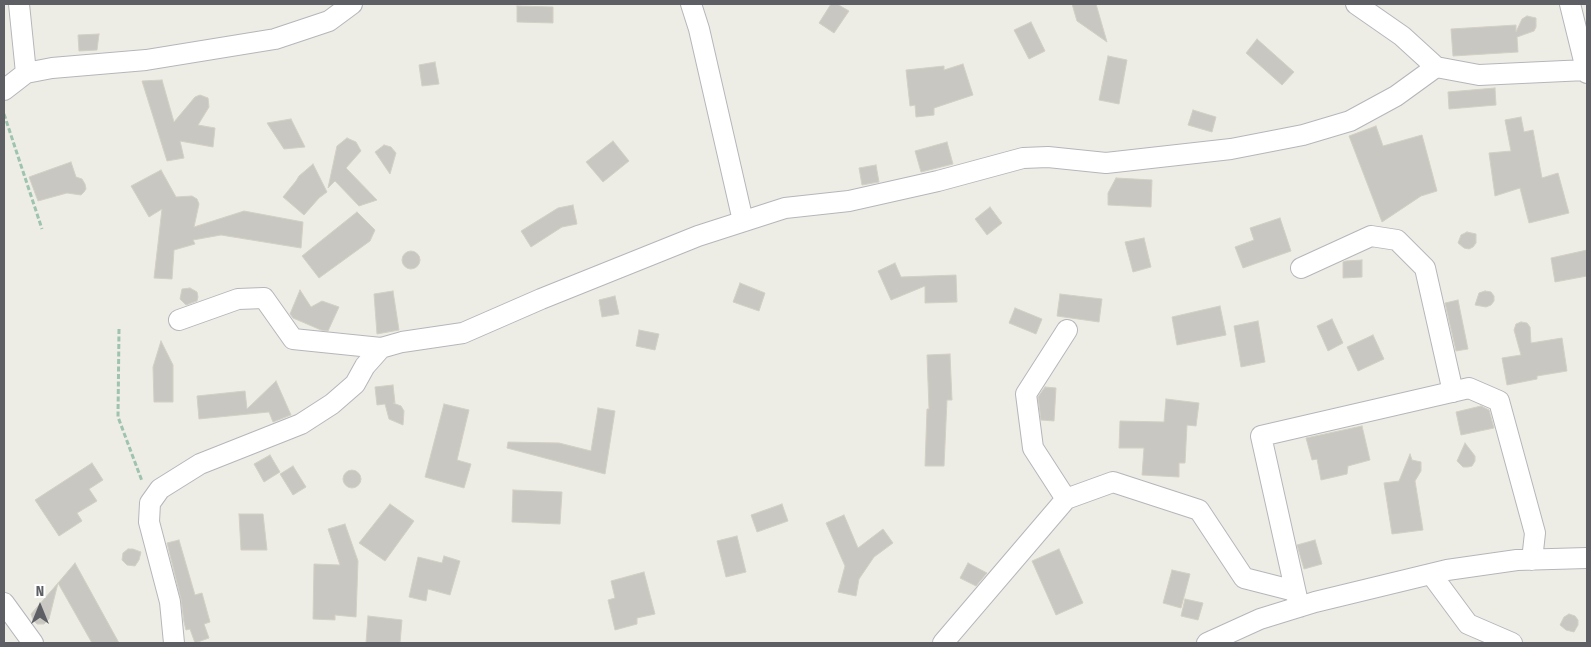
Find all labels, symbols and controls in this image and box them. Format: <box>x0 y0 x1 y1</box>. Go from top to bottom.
north arrow <box>15 582 65 632</box>
text: N <box>36 583 44 600</box>

